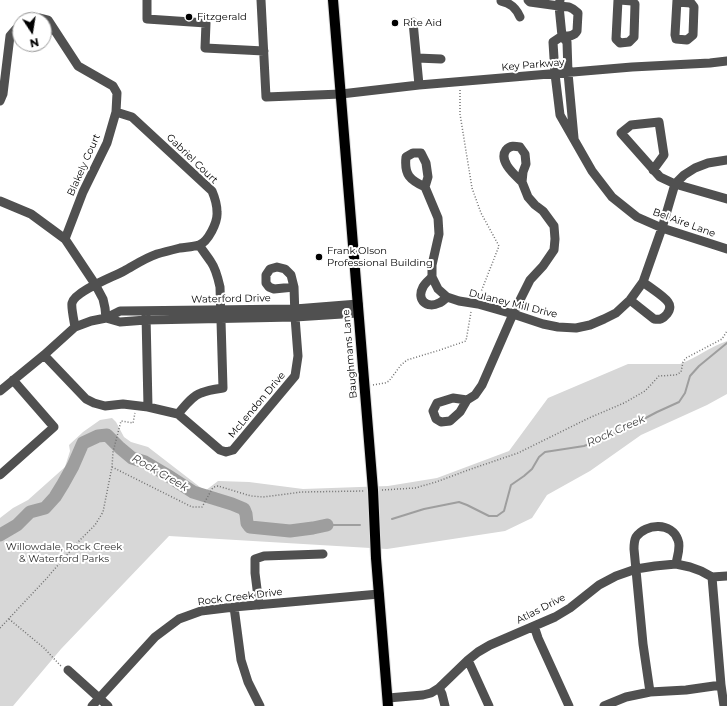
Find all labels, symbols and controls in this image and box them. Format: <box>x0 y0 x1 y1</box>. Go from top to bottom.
place label: Fitzgerald <box>197 11 247 23</box>
north arrow <box>12 12 52 52</box>
marker: Fitzgerald <box>184 12 194 22</box>
place label: Rite Aid <box>403 17 442 29</box>
marker: Rite Aid <box>390 18 400 28</box>
text: N <box>28 35 40 51</box>
street label: Key Parkway <box>501 56 565 74</box>
street label: Blakely Court <box>65 132 103 198</box>
street label: Gabriel Court <box>164 132 220 186</box>
street label: Bel Aire Lane <box>651 206 717 240</box>
place label: Frank Olson Professional Building <box>327 245 433 268</box>
marker: Frank Olson Professional Building <box>314 252 324 262</box>
street label: Dulaney Mill Drive <box>468 287 558 321</box>
street label: Waterford Drive <box>191 292 271 306</box>
street label: Baughmans Lane <box>340 309 360 399</box>
street label: McLendon Drive <box>226 370 288 440</box>
water label: Rock Creek <box>585 412 647 450</box>
water label: Rock Creek <box>130 452 190 494</box>
park label: Willowdale, Rock Creek & Waterford Parks <box>6 541 122 564</box>
street label: Rock Creek Drive <box>197 586 283 608</box>
street label: Atlas Drive <box>514 592 568 626</box>

